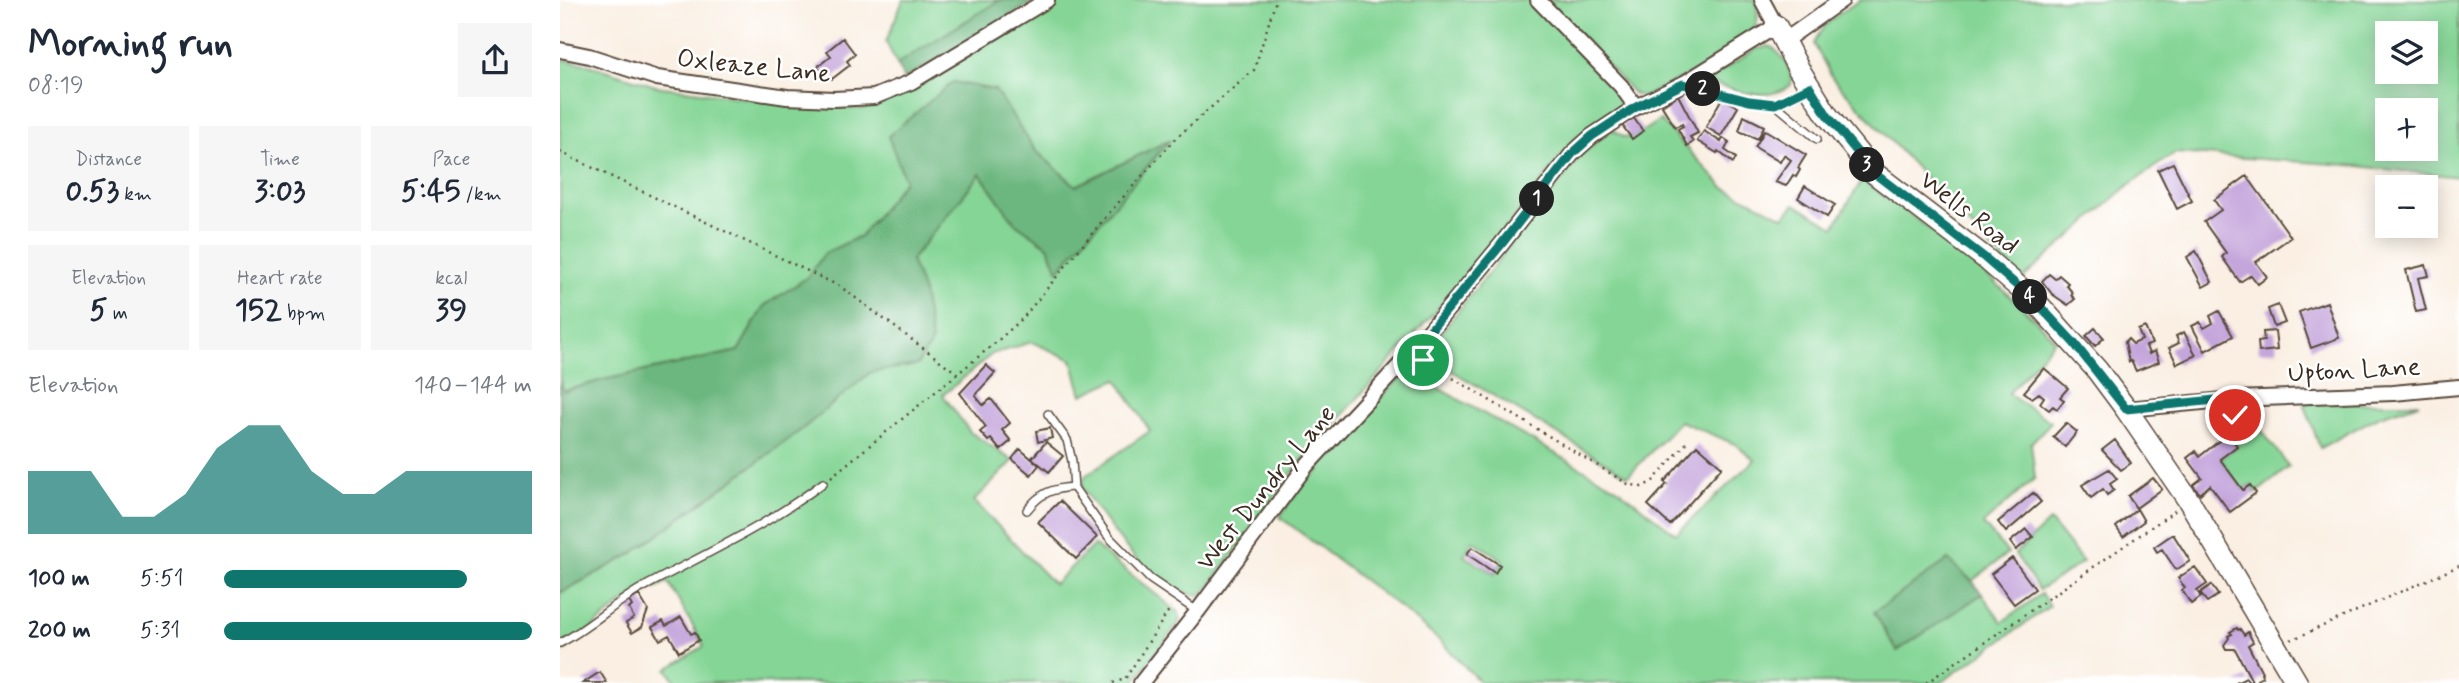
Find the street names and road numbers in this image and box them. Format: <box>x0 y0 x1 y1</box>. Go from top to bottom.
street label: Oxleaze Lane <box>675 42 832 92</box>
street label: Wells Road <box>1912 164 2025 263</box>
street label: Upton Lane <box>2287 351 2421 391</box>
street label: West Dundry Lane <box>1189 398 1344 578</box>

